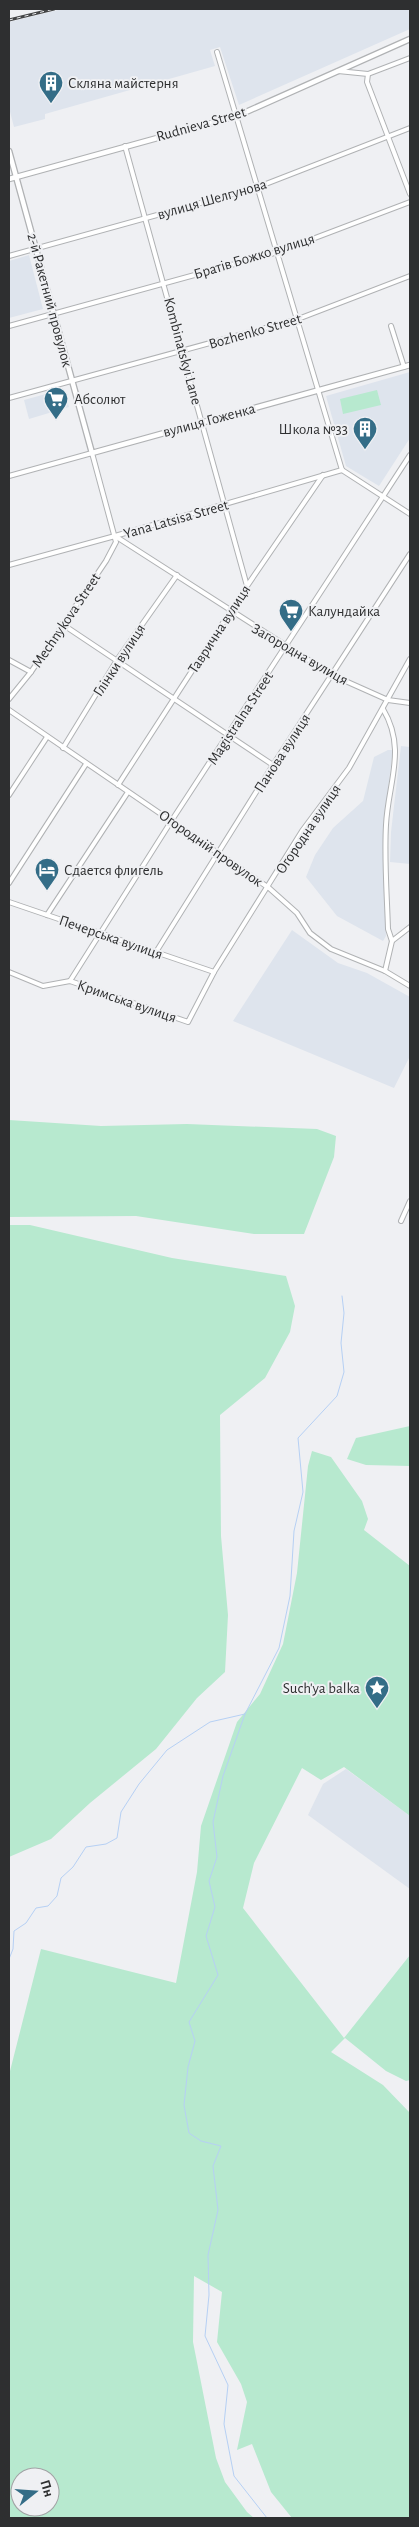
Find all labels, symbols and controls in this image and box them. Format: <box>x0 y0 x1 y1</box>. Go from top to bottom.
building icon: Скляна майстерня <box>38 70 64 104</box>
place label: Скляна майстерня <box>68 76 178 91</box>
street label: Rudnieva Street <box>155 104 248 144</box>
street label: вулиця Шелгунова <box>156 177 269 222</box>
street label: Братів Божко вулиця <box>192 231 316 282</box>
street label: 2-й Ракетний провулок <box>24 232 75 369</box>
street label: Kombinatskyi Lane <box>161 296 204 406</box>
street label: Bozhenko Street <box>207 311 303 352</box>
supermarket icon: Абсолют <box>43 386 69 420</box>
place label: Абсолют <box>74 392 126 407</box>
street label: вулиця Гоженка <box>161 401 257 440</box>
building icon: Школа №33 <box>352 416 378 450</box>
place label: Школа №33 <box>279 422 348 437</box>
street label: Yana Latsisa Street <box>122 497 230 542</box>
street label: Mechnykova Street <box>29 570 104 670</box>
street label: Таврична вулиця <box>185 582 253 676</box>
supermarket icon: Калундайка <box>278 598 304 632</box>
place label: Калундайка <box>308 604 380 619</box>
street label: Глінки вулиця <box>91 621 148 699</box>
street label: Загородна вулиця <box>249 621 351 688</box>
street label: Magistralna Street <box>205 669 276 768</box>
street label: Панова вулиця <box>252 711 313 795</box>
street label: Огородна вулиця <box>273 782 344 877</box>
street label: Огородній провулок <box>156 807 265 890</box>
hotel icon: Сдается флигель <box>34 857 60 891</box>
place label: Сдается флигель <box>64 863 164 878</box>
street label: Печерська вулиця <box>57 913 165 962</box>
street label: Кримська вулиця <box>75 977 178 1025</box>
place icon: Such'ya balka <box>364 1675 390 1709</box>
place label: Such'ya balka <box>283 1681 360 1696</box>
north arrow <box>10 2467 60 2517</box>
text: Пн <box>37 2478 56 2499</box>

